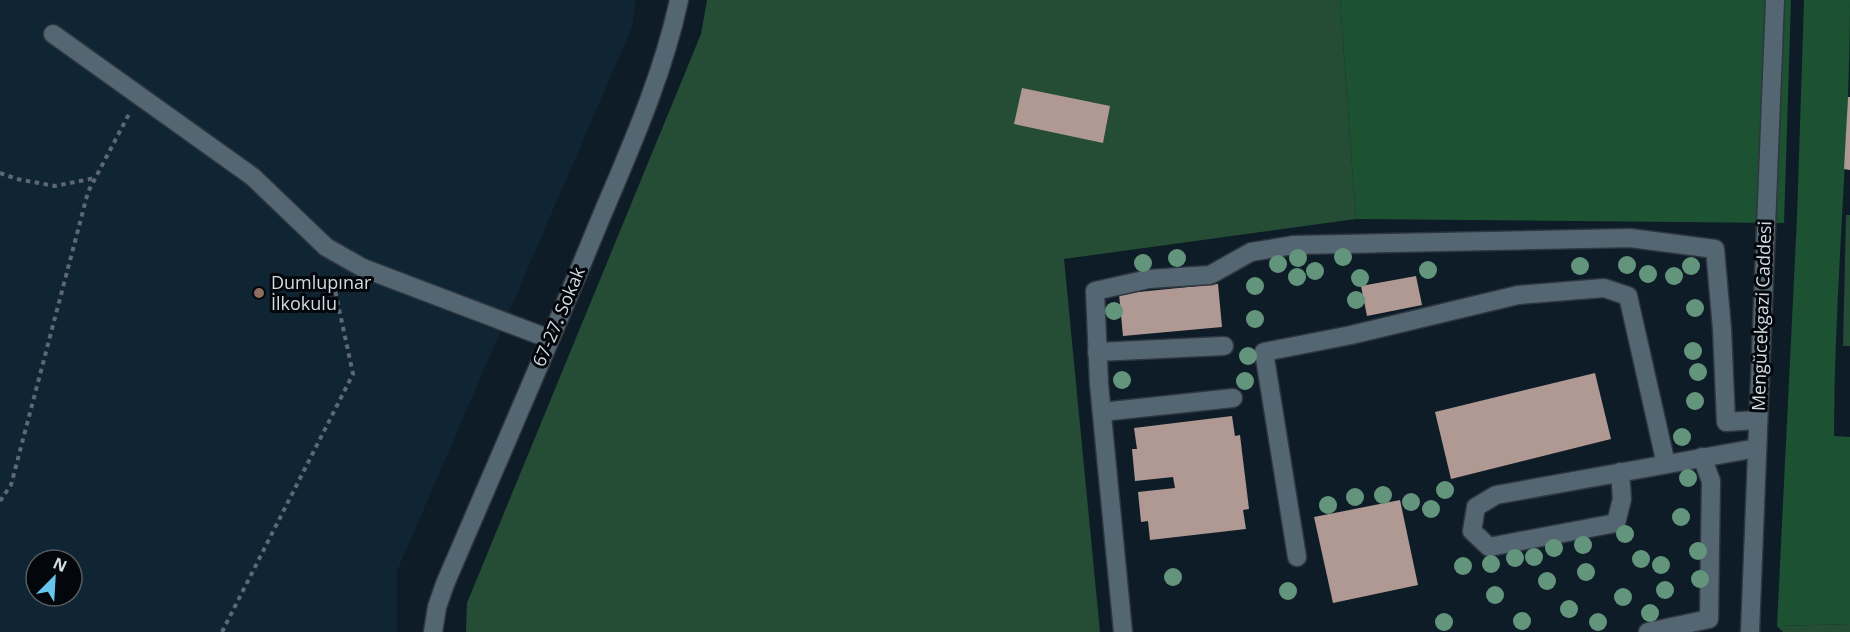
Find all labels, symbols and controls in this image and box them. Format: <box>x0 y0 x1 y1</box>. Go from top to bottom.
street label: Mengücekgazi Caddesi <box>1746 220 1776 412</box>
street label: 67-27. Sokak <box>526 263 590 370</box>
place label: Dumlupınar İlkokulu <box>271 270 372 315</box>
marker: Dumlupınar İlkokulu <box>252 286 266 300</box>
north arrow <box>24 548 84 608</box>
text: N <box>50 552 71 577</box>

